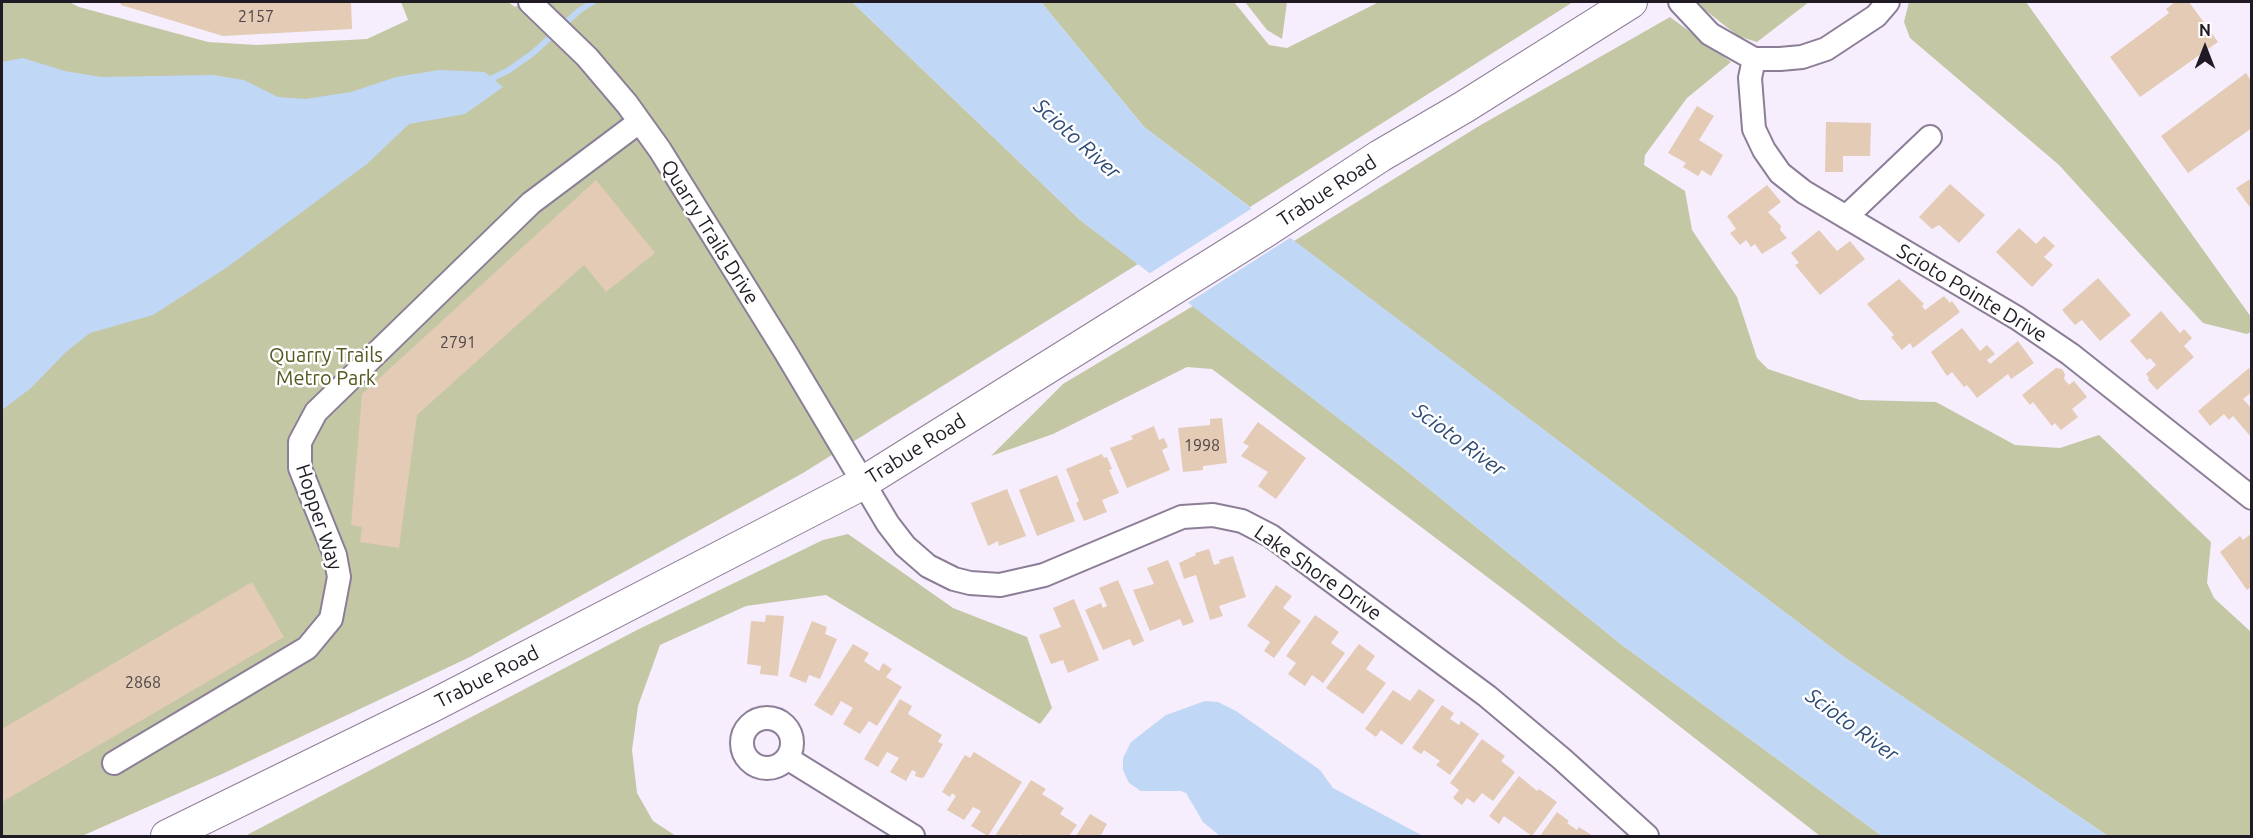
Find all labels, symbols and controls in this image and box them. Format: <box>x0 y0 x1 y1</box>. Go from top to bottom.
house number: 2157 <box>238 7 274 27</box>
north arrow <box>2175 18 2235 78</box>
text: N <box>2199 21 2211 39</box>
water label: Scioto River <box>1028 93 1126 185</box>
street label: Trabue Road <box>1273 150 1381 232</box>
street label: Quarry Trails Drive <box>656 155 764 309</box>
street label: Scioto Pointe Drive <box>1893 239 2051 347</box>
house number: 2791 <box>440 333 476 353</box>
park label: Quarry Trails Metro Park <box>269 343 383 390</box>
water label: Scioto River <box>1408 398 1510 482</box>
street label: Trabue Road <box>862 409 970 489</box>
house number: 1998 <box>1184 436 1220 456</box>
street label: Hopper Way <box>291 461 347 573</box>
street label: Lake Shore Drive <box>1250 520 1386 626</box>
street label: Trabue Road <box>431 641 543 713</box>
house number: 2868 <box>125 673 161 693</box>
water label: Scioto River <box>1801 683 1903 767</box>

